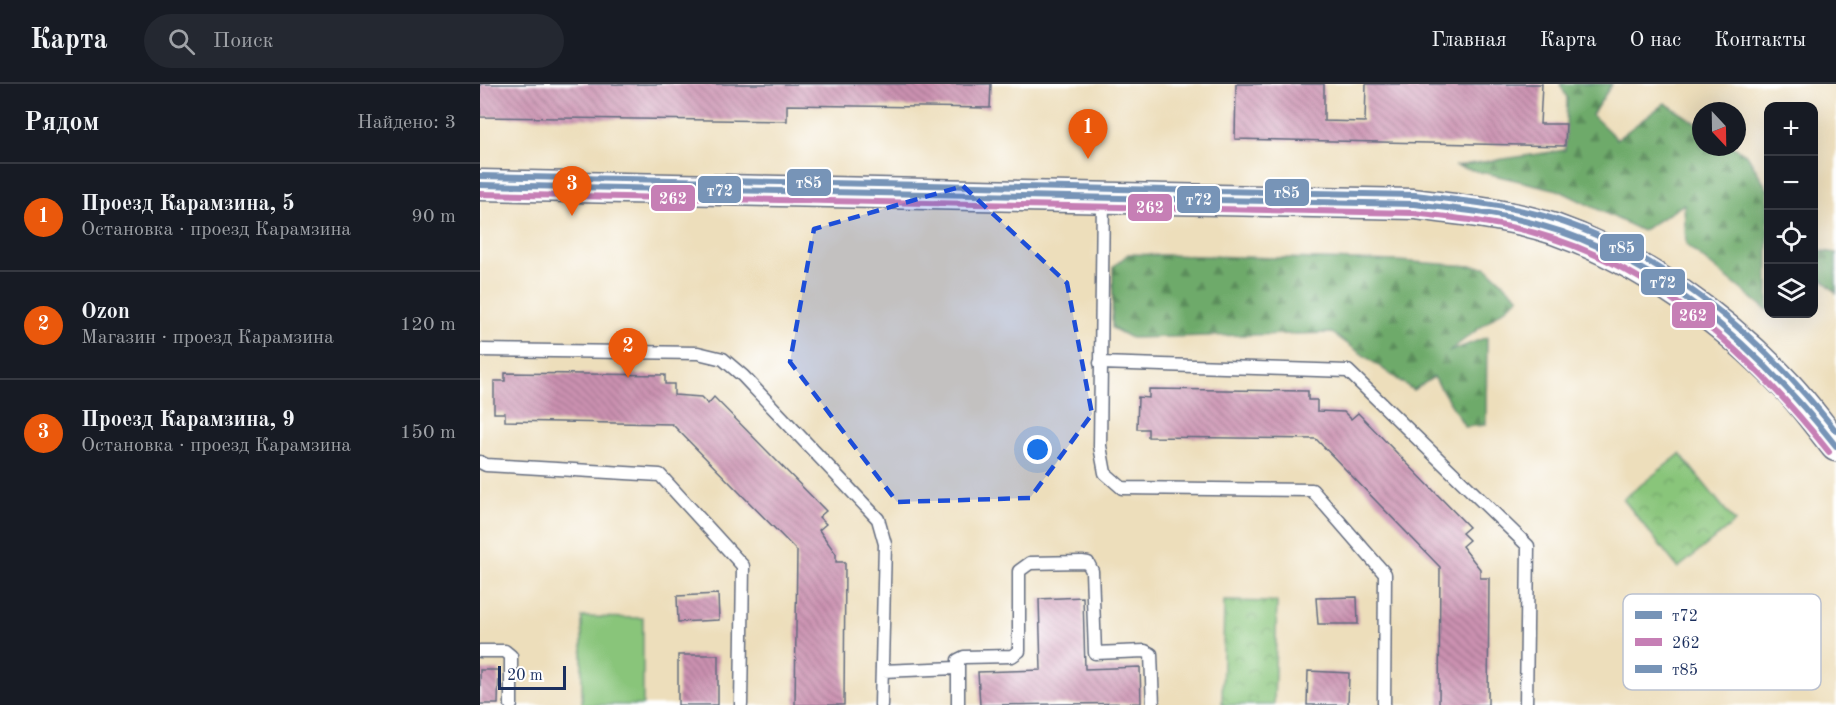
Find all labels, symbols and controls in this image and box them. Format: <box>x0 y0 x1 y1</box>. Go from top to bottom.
search box <box>144 14 564 68</box>
icon: search <box>165 25 198 58</box>
text: Карта <box>30 27 108 55</box>
text: Поиск <box>213 30 274 52</box>
text: Главная <box>1431 30 1507 51</box>
text: Карта <box>1540 30 1597 51</box>
text: О нас <box>1630 30 1681 51</box>
text: Контакты <box>1714 30 1806 51</box>
north arrow <box>1692 102 1746 156</box>
map controls <box>1764 102 1818 318</box>
button: + <box>1764 102 1818 156</box>
text: Рядом <box>24 110 99 136</box>
pin: 1 <box>1068 110 1108 159</box>
text: Найдено: 3 <box>357 113 456 133</box>
button: − <box>1764 156 1818 210</box>
pin: 3 <box>552 166 592 216</box>
line badge: т85 <box>786 168 832 197</box>
line badge: т72 <box>697 175 742 204</box>
text: т85 <box>796 176 822 192</box>
line badge: т85 <box>1264 178 1310 207</box>
line badge: 262 <box>650 184 696 212</box>
text: т72 <box>707 184 733 200</box>
line badge: т72 <box>1176 185 1221 214</box>
text: т85 <box>1274 186 1300 202</box>
text: 262 <box>659 192 687 208</box>
text: Проезд Карамзина, 5 <box>81 193 295 215</box>
line badge: 262 <box>1127 193 1173 222</box>
text: т72 <box>1186 193 1212 209</box>
text: 262 <box>1136 201 1164 217</box>
text: 1 <box>38 207 49 227</box>
text: 90 m <box>411 207 456 227</box>
button: locate <box>1764 210 1818 264</box>
text: Остановка · проезд Карамзина <box>81 220 351 240</box>
line badge: т85 <box>1599 233 1645 262</box>
text: т85 <box>1609 241 1635 257</box>
button: layers <box>1764 264 1818 318</box>
line badge: т72 <box>1640 268 1686 296</box>
text: т72 <box>1650 276 1676 292</box>
text: Ozon <box>81 301 130 323</box>
line badge: 262 <box>1671 301 1716 329</box>
text: 262 <box>1679 309 1707 325</box>
text: 2 <box>38 315 49 335</box>
text: 120 m <box>400 315 456 335</box>
text: Магазин · проезд Карамзина <box>81 328 334 348</box>
pin: 2 <box>608 328 648 378</box>
text: Проезд Карамзина, 9 <box>81 409 295 431</box>
text: 3 <box>38 423 49 443</box>
text: 150 m <box>400 423 456 443</box>
your location <box>1023 435 1052 464</box>
text: Остановка · проезд Карамзина <box>81 436 351 456</box>
legend <box>1623 594 1821 690</box>
text: т72 <box>1672 609 1698 625</box>
text: 262 <box>1672 636 1700 652</box>
scale bar <box>498 663 566 690</box>
text: т85 <box>1672 663 1698 679</box>
text: 20 m <box>507 668 543 684</box>

